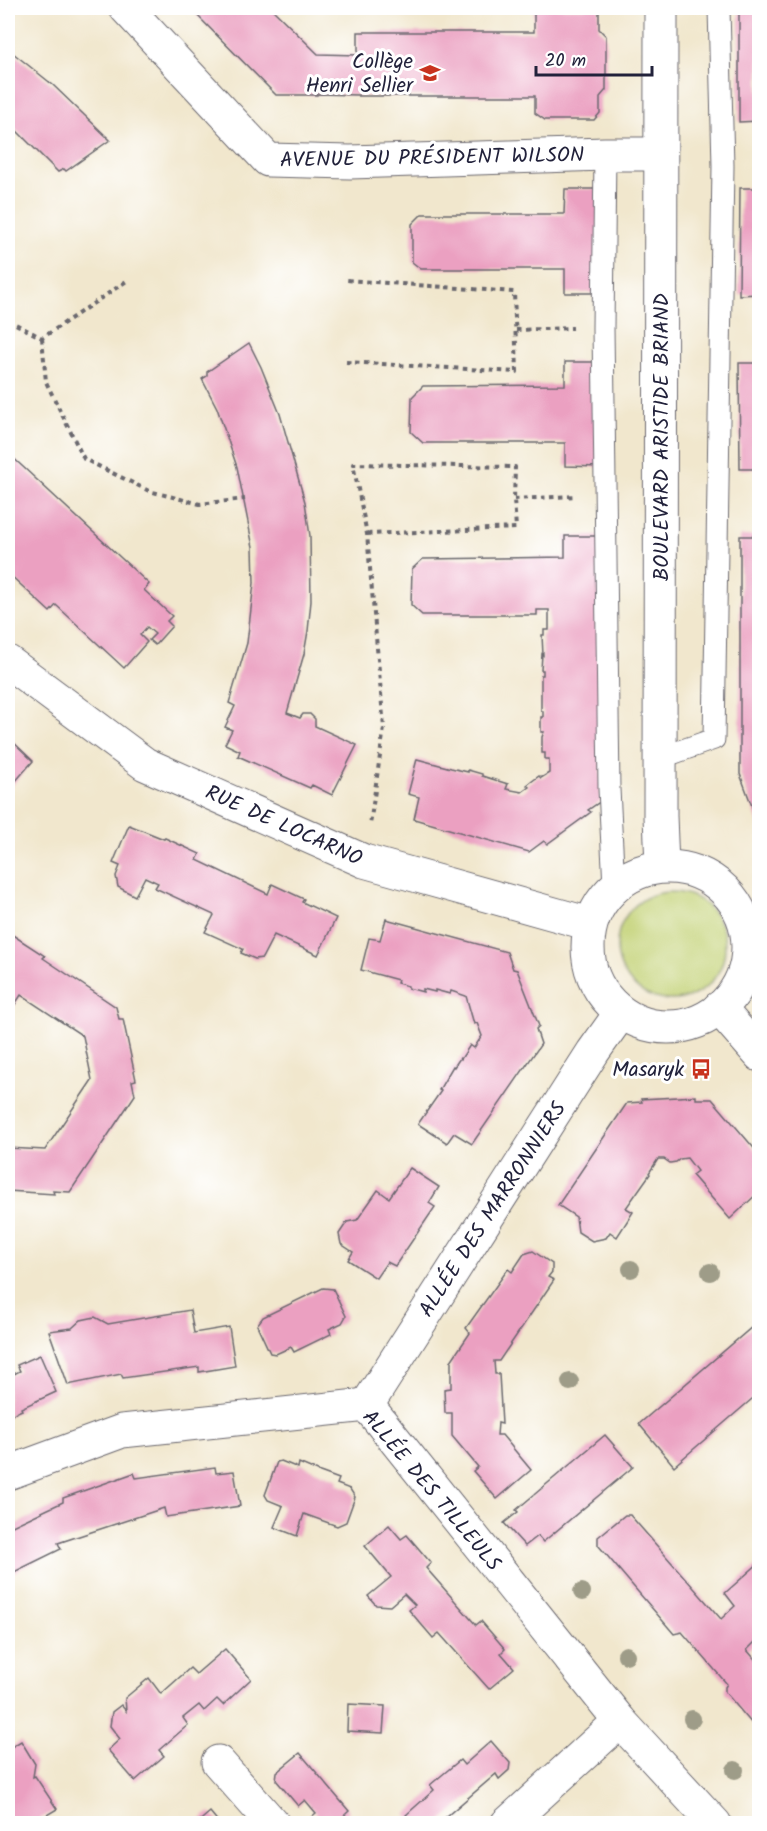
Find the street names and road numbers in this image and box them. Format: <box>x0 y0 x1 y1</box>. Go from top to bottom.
street label: AVENUE DU PRÉSIDENT WILSON <box>280 139 584 178</box>
street label: BOULEVARD ARISTIDE BRIAND <box>646 293 679 581</box>
street label: RUE DE LOCARNO <box>200 777 367 876</box>
street label: ALLÉE DES MARRONNIERS <box>411 1095 576 1324</box>
street label: ALLÉE DES TILLEULS <box>353 1403 508 1579</box>

